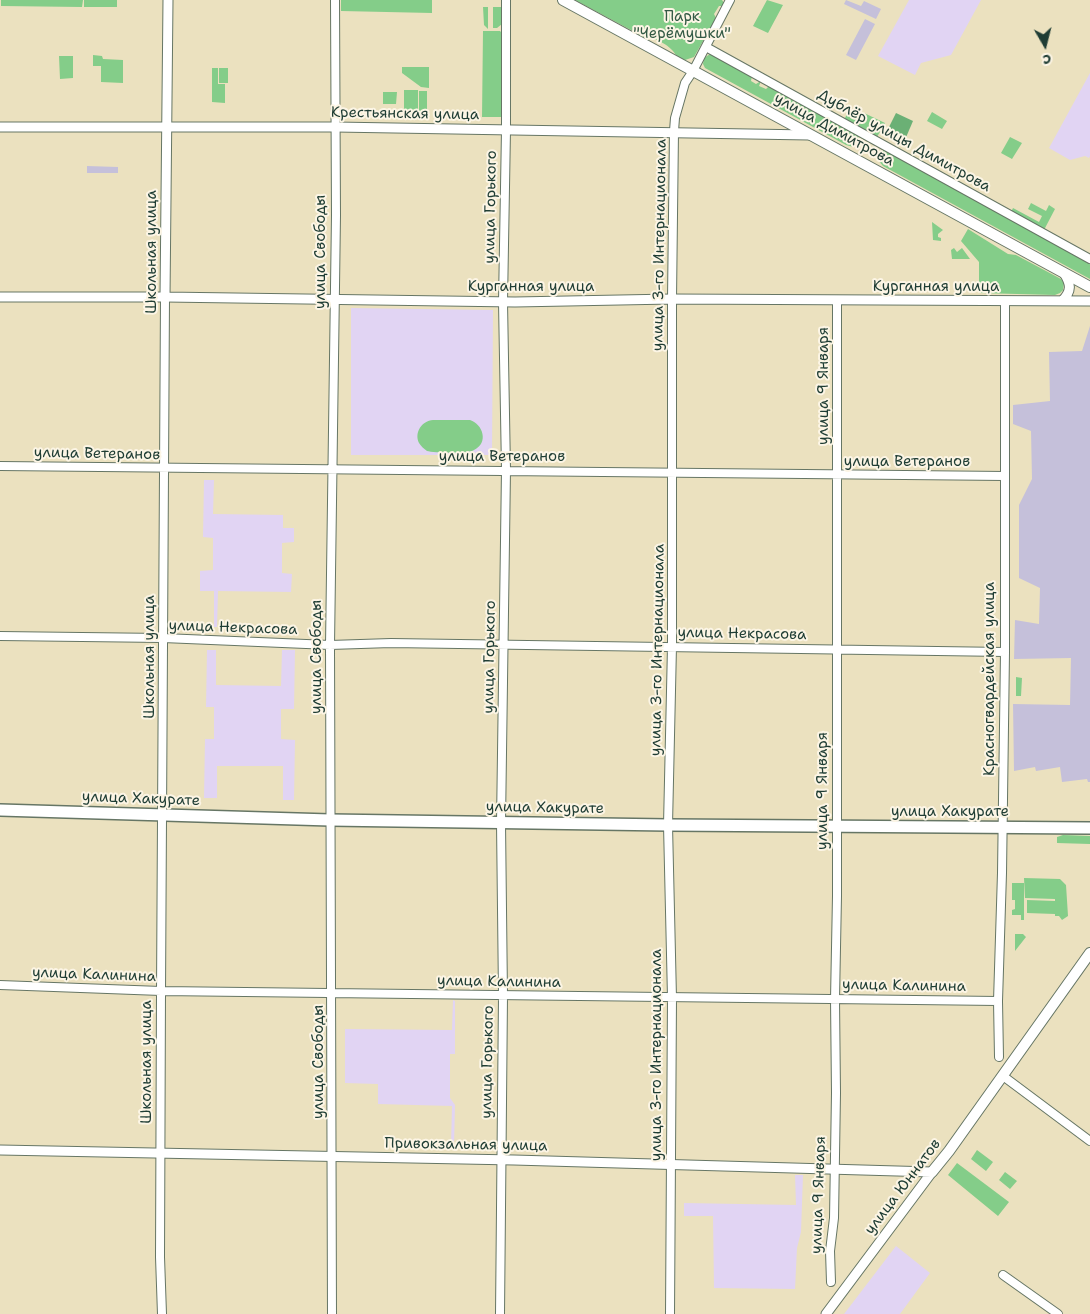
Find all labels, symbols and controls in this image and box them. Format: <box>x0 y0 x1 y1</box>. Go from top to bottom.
park label: Парк "Черёмушки" <box>633 8 731 43</box>
north arrow <box>1020 20 1070 70</box>
text: С <box>1042 50 1053 69</box>
street label: Дублёр улицы Димитрова <box>814 86 994 196</box>
street label: улица Димитрова <box>771 90 897 170</box>
street label: Крестьянская улица <box>331 104 479 124</box>
street label: улица 3-го Интернационала <box>649 139 671 351</box>
street label: улица Горького <box>481 150 501 264</box>
street label: Школьная улица <box>143 190 161 314</box>
street label: улица Свободы <box>312 195 330 309</box>
street label: Курганная улица <box>468 278 594 296</box>
street label: Курганная улица <box>873 278 999 296</box>
street label: улица 9 Января <box>815 327 833 445</box>
street label: улица Ветеранов <box>34 444 160 464</box>
street label: улица Ветеранов <box>439 448 565 466</box>
street label: улица Ветеранов <box>844 453 970 471</box>
street label: улица 3-го Интернационала <box>647 544 669 756</box>
street label: Красногвардейская улица <box>981 582 999 776</box>
street label: Школьная улица <box>141 595 159 719</box>
street label: улица Свободы <box>308 600 326 714</box>
street label: улица Горького <box>480 600 500 714</box>
street label: улица Некрасова <box>168 617 298 639</box>
street label: улица Некрасова <box>677 624 807 644</box>
street label: улица 9 Января <box>814 732 832 850</box>
street label: улица Хакурате <box>82 788 200 810</box>
street label: улица Хакурате <box>486 798 604 818</box>
street label: улица Хакурате <box>891 803 1009 821</box>
street label: улица 3-го Интернационала <box>648 949 666 1161</box>
street label: улица Калинина <box>32 964 156 986</box>
street label: улица Калинина <box>437 972 561 992</box>
street label: улица Калинина <box>842 976 966 996</box>
street label: Школьная улица <box>138 1000 156 1124</box>
street label: улица Свободы <box>310 1005 328 1119</box>
street label: улица Горького <box>478 1005 498 1119</box>
street label: Привокзальная улица <box>384 1135 548 1155</box>
street label: улица 9 Января <box>808 1136 830 1254</box>
street label: улица Юннатов <box>861 1136 945 1238</box>

